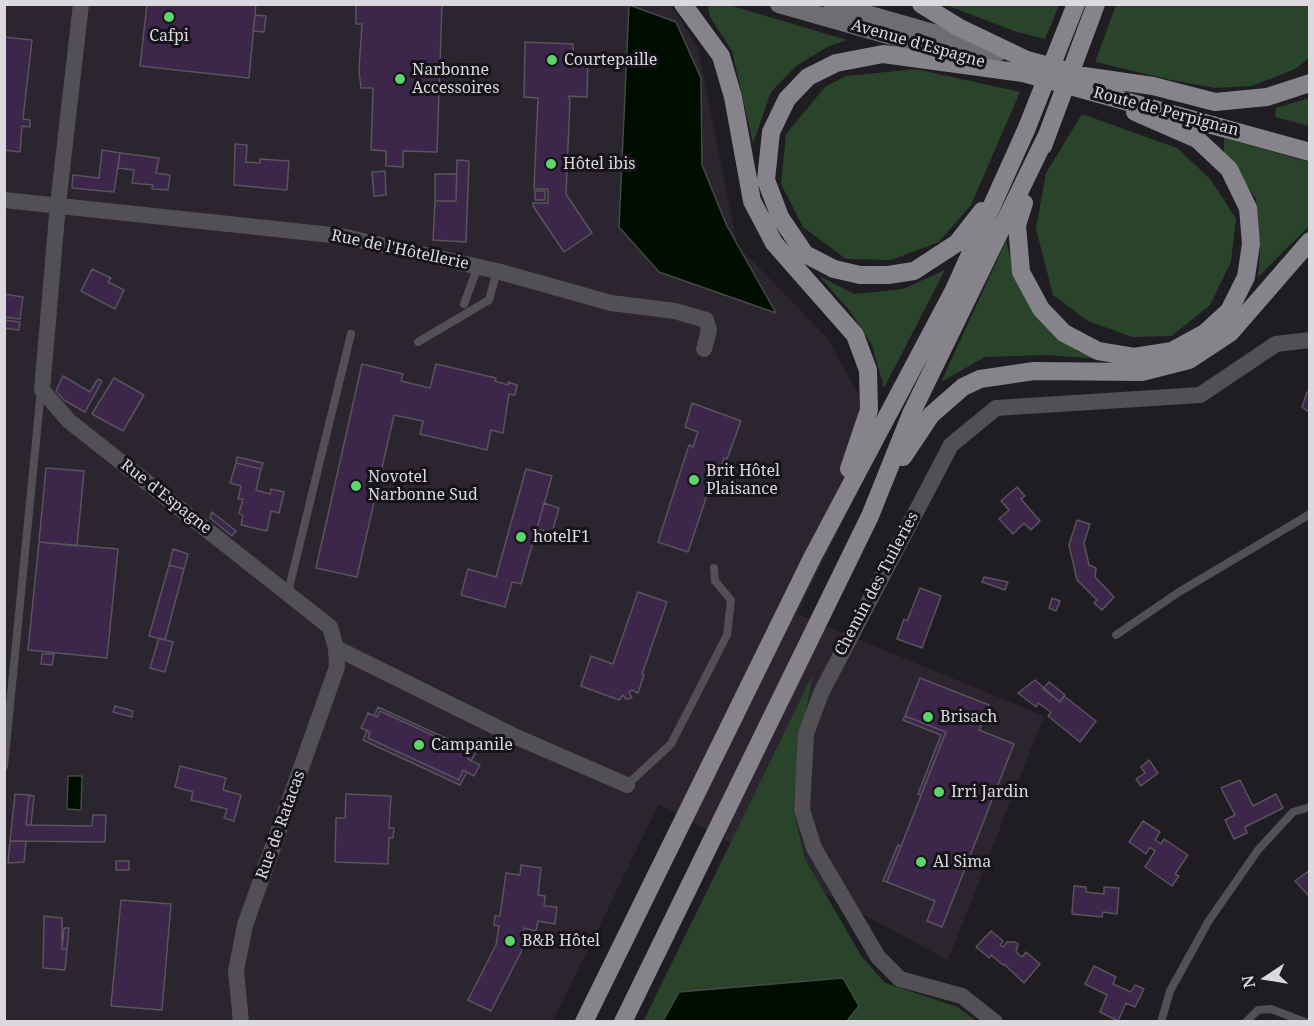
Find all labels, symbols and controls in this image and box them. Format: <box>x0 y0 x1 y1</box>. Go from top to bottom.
marker: Cafpi <box>162 10 176 24</box>
street label: Avenue d'Espagne <box>849 16 987 72</box>
place label: Cafpi <box>149 26 189 46</box>
place label: Courtepaille <box>564 50 657 70</box>
marker: Courtepaille <box>545 53 559 67</box>
place label: Narbonne Accessoires <box>412 60 499 98</box>
marker: Narbonne Accessoires <box>393 72 407 86</box>
street label: Route de Perpignan <box>1091 83 1241 141</box>
place label: Hôtel ibis <box>563 154 636 174</box>
marker: Hôtel ibis <box>544 157 558 171</box>
street label: Rue de l'Hôtellerie <box>329 226 471 274</box>
street label: Rue d'Espagne <box>117 456 215 538</box>
place label: Brit Hôtel Plaisance <box>706 461 780 499</box>
place label: Novotel Narbonne Sud <box>368 467 478 505</box>
marker: Brit Hôtel Plaisance <box>687 473 701 487</box>
marker: Novotel Narbonne Sud <box>349 479 363 493</box>
street label: Chemin des Tuileries <box>831 509 923 659</box>
place label: hotelF1 <box>533 527 590 547</box>
marker: hotelF1 <box>514 530 528 544</box>
place label: Brisach <box>940 707 997 727</box>
marker: Brisach <box>921 710 935 724</box>
place label: Campanile <box>431 735 513 755</box>
marker: Campanile <box>412 738 426 752</box>
street label: Rue de Ratacas <box>252 768 310 882</box>
place label: Irri Jardin <box>951 782 1029 802</box>
marker: Irri Jardin <box>932 785 946 799</box>
place label: Al Sima <box>933 852 991 872</box>
marker: Al Sima <box>914 855 928 869</box>
place label: B&B Hôtel <box>522 931 600 951</box>
marker: B&B Hôtel <box>503 934 517 948</box>
north arrow <box>1236 948 1296 1008</box>
text: N <box>1236 973 1260 990</box>

